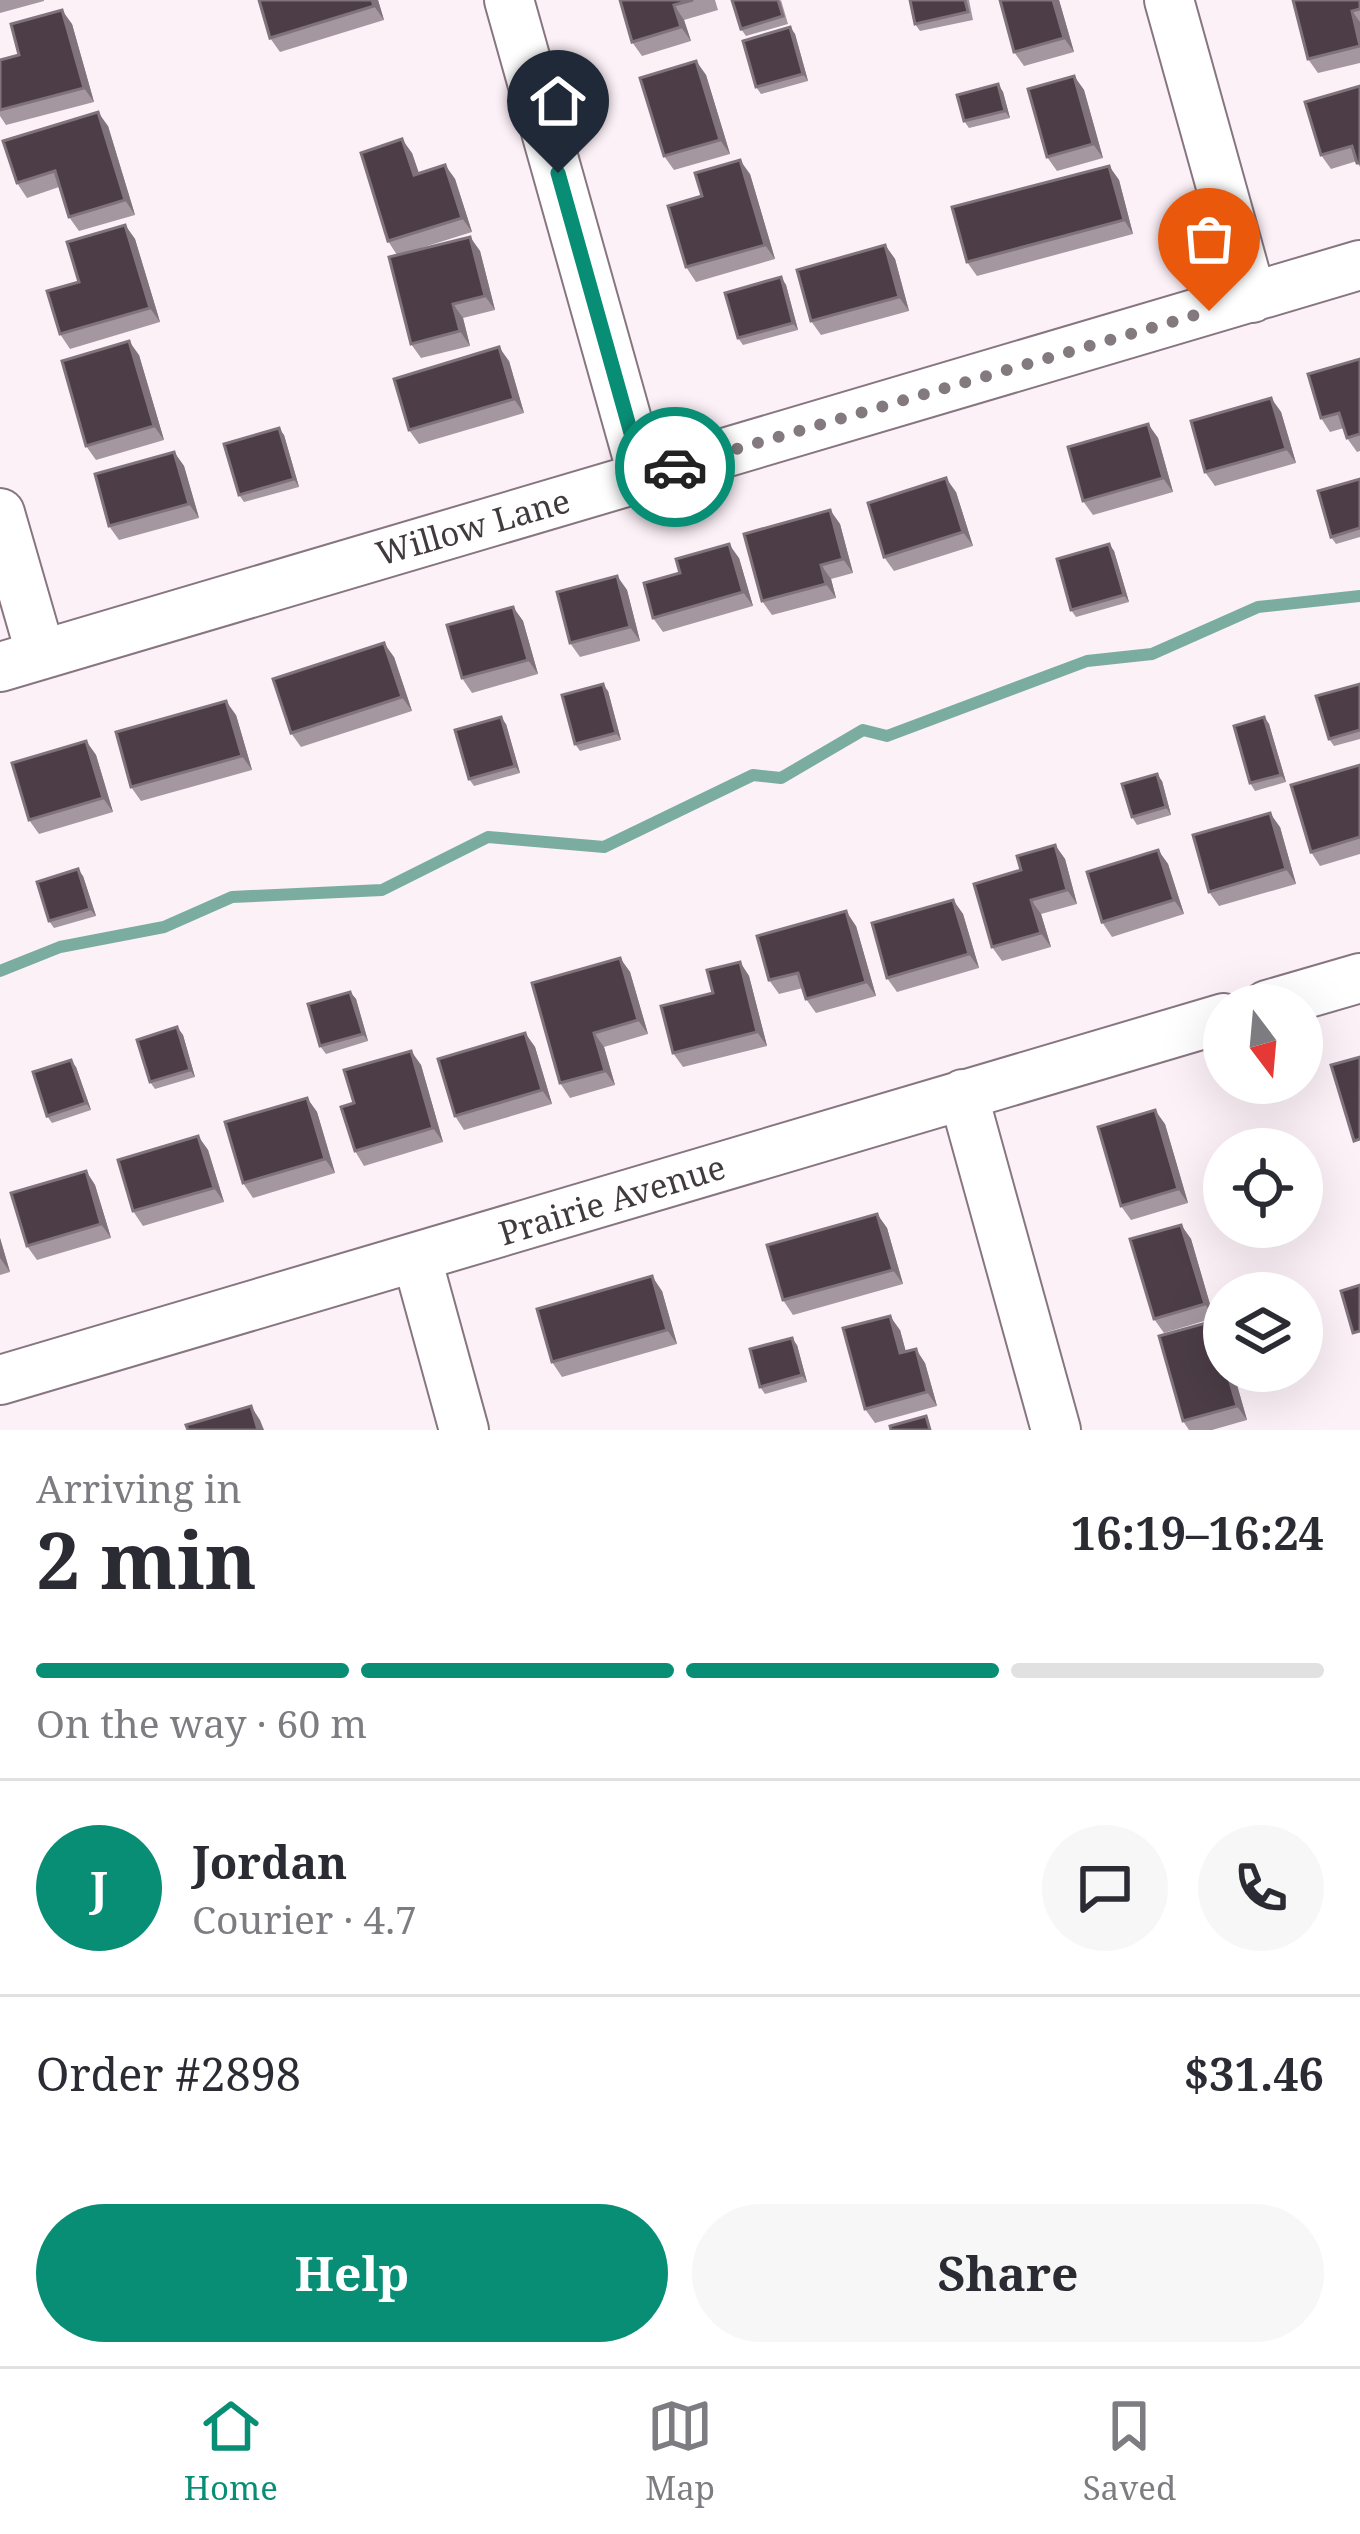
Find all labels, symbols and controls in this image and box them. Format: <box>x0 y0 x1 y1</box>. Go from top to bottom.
pin <box>507 50 609 173</box>
icon: home <box>525 68 591 134</box>
pin <box>1158 188 1260 311</box>
icon: bag <box>1176 206 1242 272</box>
courier <box>615 407 735 527</box>
icon: car <box>642 434 708 500</box>
street label: Willow Lane <box>371 477 575 576</box>
north arrow <box>1203 984 1323 1104</box>
map controls <box>1203 984 1323 1392</box>
button: locate <box>1203 1128 1323 1248</box>
street label: Prairie Avenue <box>493 1144 730 1255</box>
button: layers <box>1203 1272 1323 1392</box>
text: Arriving in <box>36 1461 242 1514</box>
text: 16:19–16:24 <box>1071 1502 1324 1563</box>
text: 2 min <box>36 1506 257 1612</box>
text: On the way · 60 m <box>36 1696 367 1749</box>
button: chat <box>1042 1825 1168 1951</box>
button: phone <box>1198 1825 1324 1951</box>
text: Jordan <box>192 1831 347 1892</box>
text: J <box>90 1857 108 1918</box>
text: Courier · 4.7 <box>192 1892 417 1945</box>
text: Order #2898 <box>36 2043 301 2104</box>
text: $31.46 <box>1184 2043 1324 2104</box>
button: Help <box>36 2204 668 2342</box>
button: Share <box>692 2204 1324 2342</box>
tab: Home <box>184 2393 278 2510</box>
tab: Map <box>645 2393 715 2510</box>
tab: Saved <box>1083 2393 1176 2510</box>

